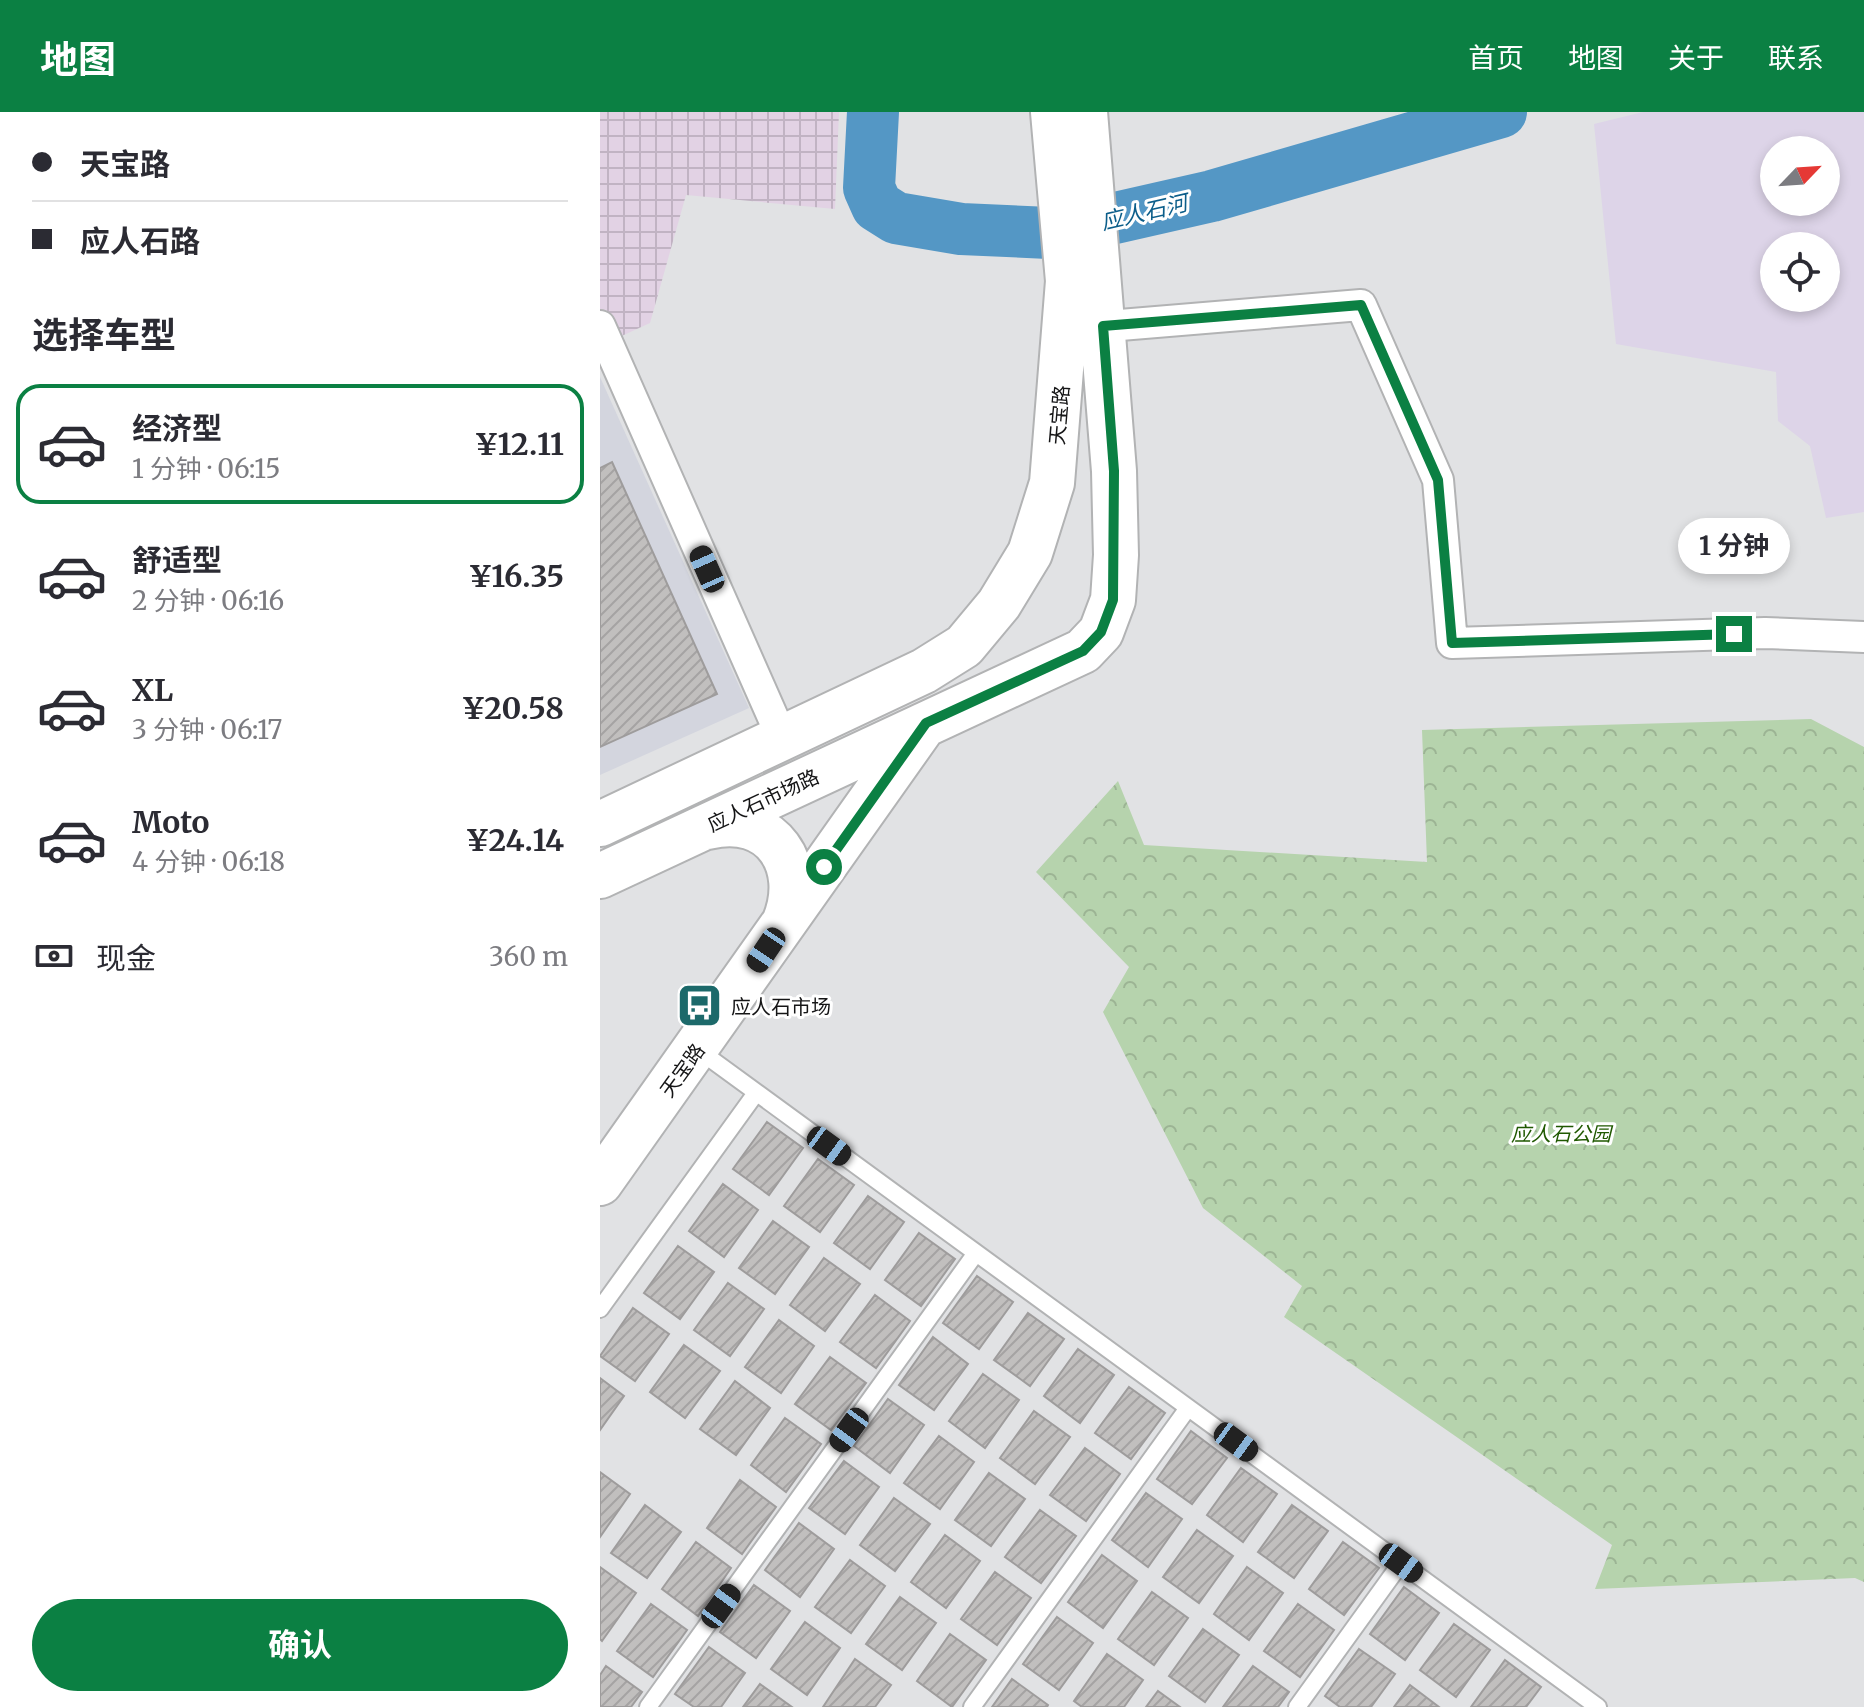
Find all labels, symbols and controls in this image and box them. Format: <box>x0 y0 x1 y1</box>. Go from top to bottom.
text: 地图 <box>40 36 116 83</box>
text: 首页 <box>1468 40 1524 76</box>
text: 地图 <box>1568 40 1624 76</box>
text: 关于 <box>1668 40 1724 76</box>
text: 联系 <box>1768 40 1824 76</box>
north arrow <box>1760 136 1840 216</box>
map controls <box>1760 136 1840 312</box>
text: 天宝路 <box>80 145 170 183</box>
water label: 应人石河 <box>1098 188 1194 236</box>
text: 应人石路 <box>80 222 200 260</box>
button: locate <box>1760 232 1840 312</box>
text: 选择车型 <box>32 313 176 358</box>
street label: 天宝路 <box>1044 384 1074 446</box>
icon: car <box>36 408 108 480</box>
text: 经济型 <box>132 409 222 447</box>
text: ¥12.11 <box>475 425 564 463</box>
text: 1 分钟 · 06:15 <box>132 452 280 485</box>
callout: 1 分钟 <box>1678 518 1790 574</box>
text: 1 分钟 <box>1699 529 1769 562</box>
icon: car <box>36 540 108 612</box>
text: 舒适型 <box>132 541 222 579</box>
car <box>686 542 728 596</box>
text: ¥16.35 <box>468 557 564 595</box>
text: 2 分钟 · 06:16 <box>132 584 284 617</box>
route end <box>1716 616 1752 652</box>
text: XL <box>132 671 173 709</box>
icon: car <box>36 672 108 744</box>
text: ¥20.58 <box>461 689 564 727</box>
text: 3 分钟 · 06:17 <box>132 713 282 746</box>
street label: 应人石市场路 <box>703 763 823 837</box>
text: Moto <box>132 803 210 841</box>
icon: car <box>36 804 108 876</box>
text: ¥24.14 <box>466 821 564 859</box>
text: 4 分钟 · 06:18 <box>132 845 285 878</box>
route start <box>806 849 842 885</box>
car <box>743 923 789 977</box>
icon: cash <box>32 934 76 978</box>
text: 现金 <box>96 939 156 977</box>
text: 360 m <box>489 940 568 973</box>
bus stop icon: 应人石市场 <box>676 982 724 1030</box>
place label: 应人石市场 <box>731 994 831 1019</box>
street label: 天宝路 <box>654 1038 710 1102</box>
park label: 应人石公园 <box>1511 1121 1614 1146</box>
car <box>803 1122 855 1170</box>
car <box>825 1404 873 1456</box>
car <box>1210 1418 1262 1466</box>
car <box>1375 1539 1427 1587</box>
car <box>697 1580 745 1632</box>
button: 确认 <box>32 1599 568 1691</box>

